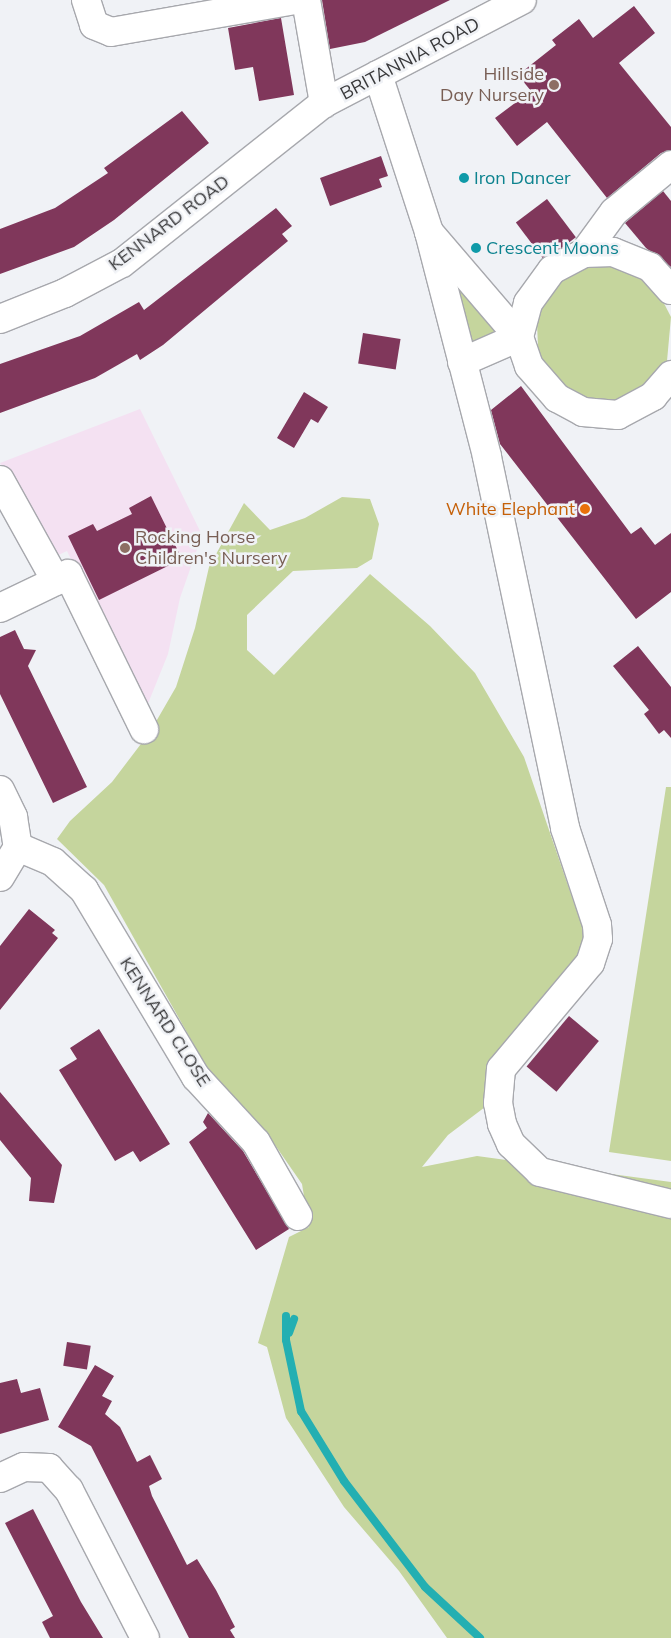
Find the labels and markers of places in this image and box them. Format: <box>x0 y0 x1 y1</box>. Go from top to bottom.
place label: Hillside Day Nursery <box>440 64 544 106</box>
marker: Hillside Day Nursery <box>548 79 560 91</box>
place label: Iron Dancer <box>474 167 570 189</box>
marker: Iron Dancer <box>458 172 470 184</box>
place label: Crescent Moons <box>486 237 619 259</box>
marker: Crescent Moons <box>470 242 482 254</box>
place label: White Elephant <box>446 498 575 520</box>
marker: White Elephant <box>579 503 591 515</box>
place label: Rocking Horse Children's Nursery <box>135 527 287 570</box>
marker: Rocking Horse Children's Nursery <box>119 542 131 554</box>

